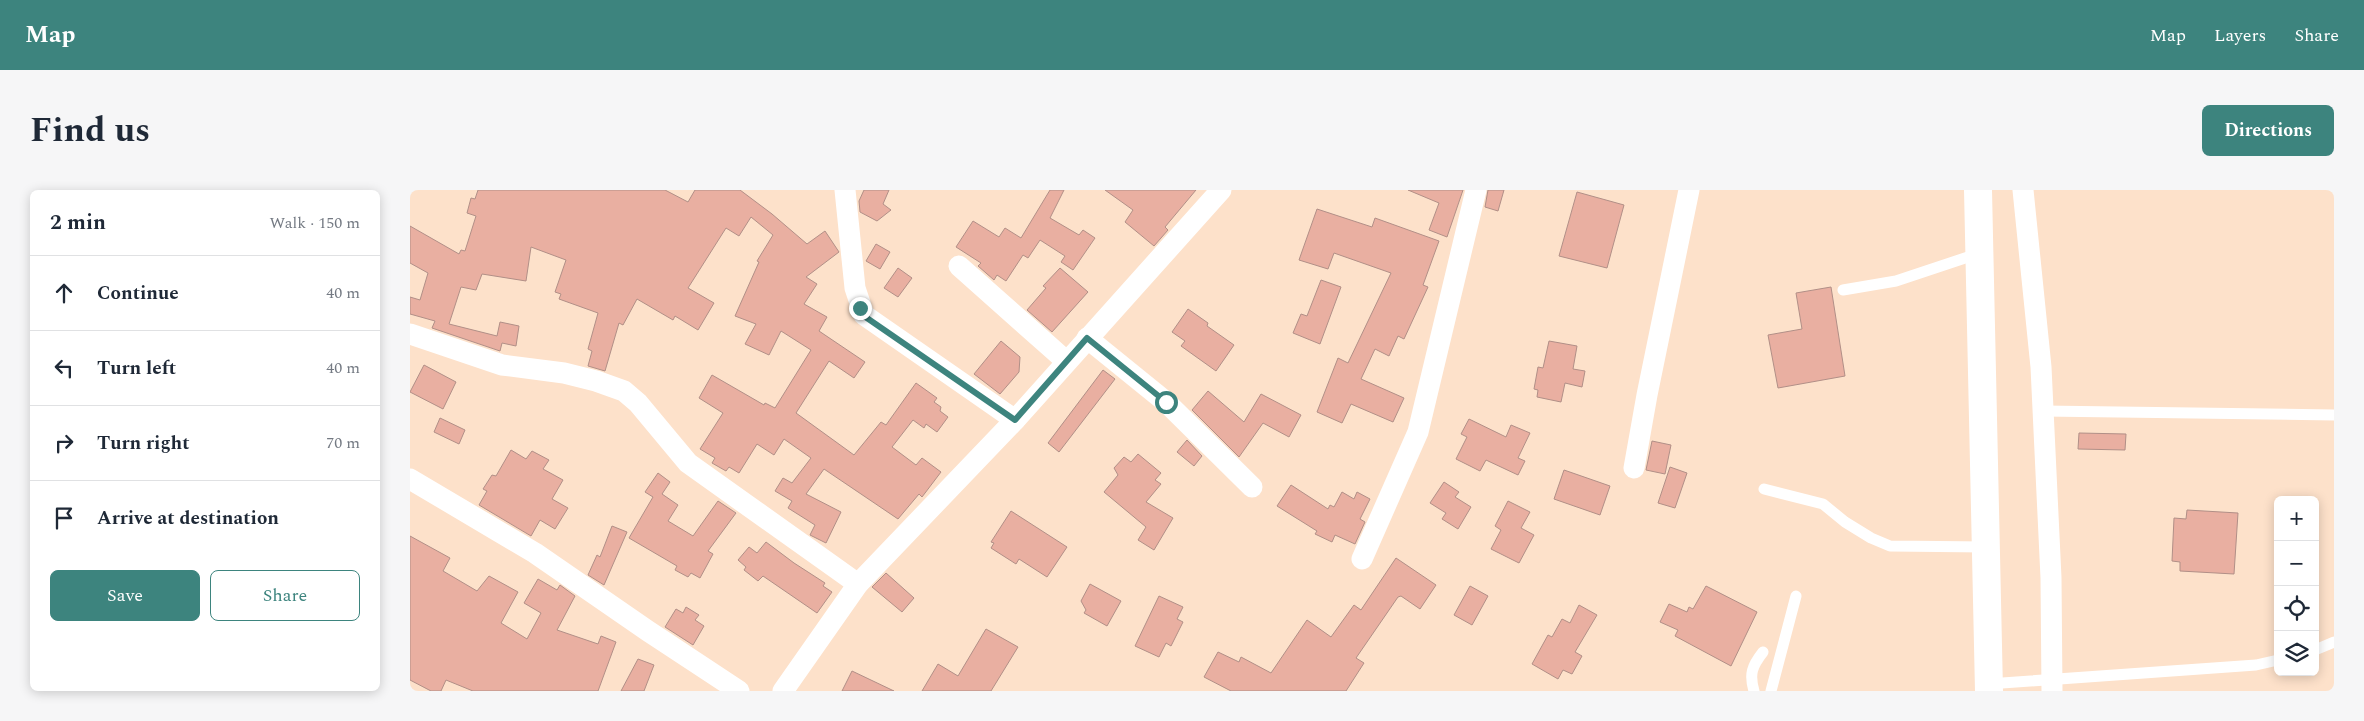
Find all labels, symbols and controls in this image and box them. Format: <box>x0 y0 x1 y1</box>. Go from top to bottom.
text: Map <box>25 17 75 53</box>
text: Map <box>2150 22 2186 49</box>
text: Layers <box>2214 22 2266 49</box>
text: Share <box>2294 22 2339 49</box>
text: Find us <box>30 104 150 157</box>
button: Directions <box>2202 105 2334 156</box>
text: 2 min <box>50 207 106 239</box>
text: Walk · 150 m <box>269 211 360 235</box>
icon: ahead <box>50 279 78 307</box>
text: Continue <box>97 279 179 308</box>
text: 40 m <box>326 281 360 305</box>
route end <box>849 297 872 320</box>
icon: left <box>50 354 78 382</box>
text: Turn left <box>97 354 176 383</box>
text: 40 m <box>326 356 360 380</box>
route start <box>1155 391 1178 414</box>
icon: right <box>50 429 78 457</box>
text: Turn right <box>97 429 190 458</box>
text: 70 m <box>326 431 360 455</box>
map controls <box>2274 496 2319 676</box>
button: + <box>2274 496 2319 541</box>
icon: arrive <box>50 504 78 532</box>
text: Arrive at destination <box>97 504 279 533</box>
button: − <box>2274 541 2319 586</box>
button: Save <box>50 570 200 621</box>
button: Share <box>210 570 360 621</box>
button: locate <box>2274 586 2319 631</box>
button: layers <box>2274 631 2319 676</box>

